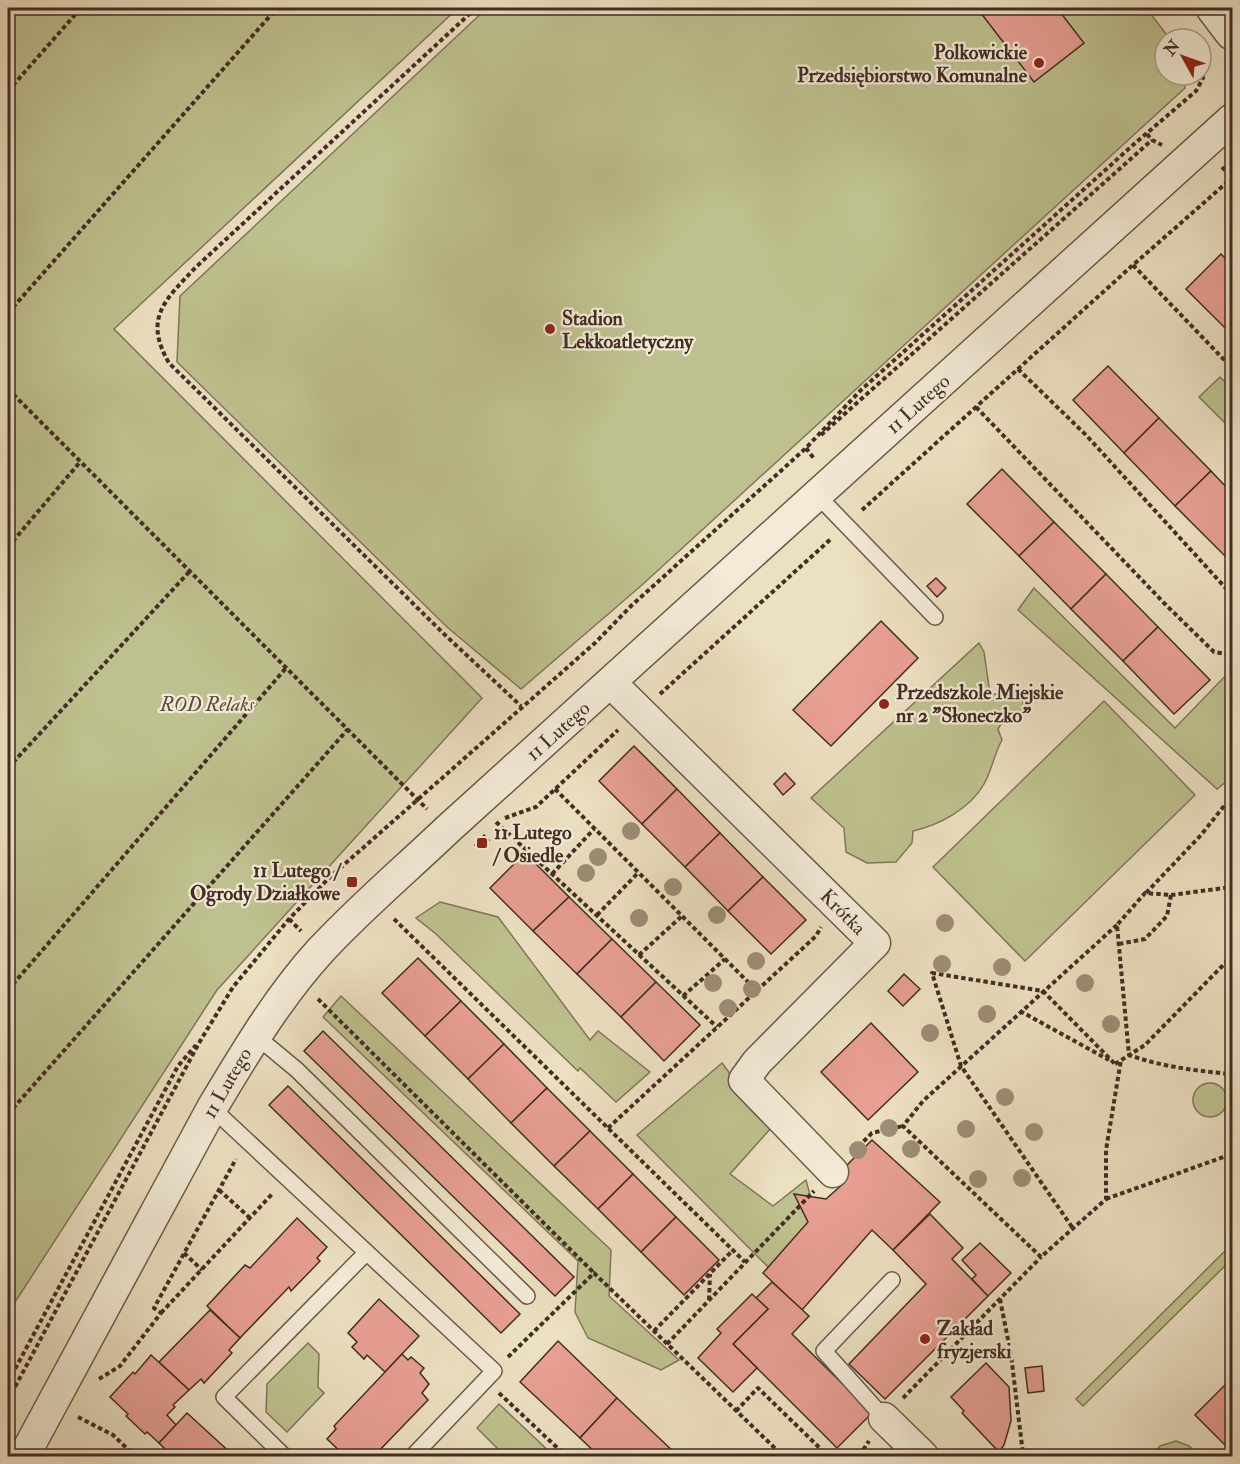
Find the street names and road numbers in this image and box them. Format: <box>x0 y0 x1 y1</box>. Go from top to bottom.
street label: 11 Lutego <box>881 369 955 439</box>
street label: 11 Lutego <box>521 696 595 766</box>
street label: Krótka <box>815 884 872 941</box>
street label: 11 Lutego <box>197 1043 257 1123</box>

